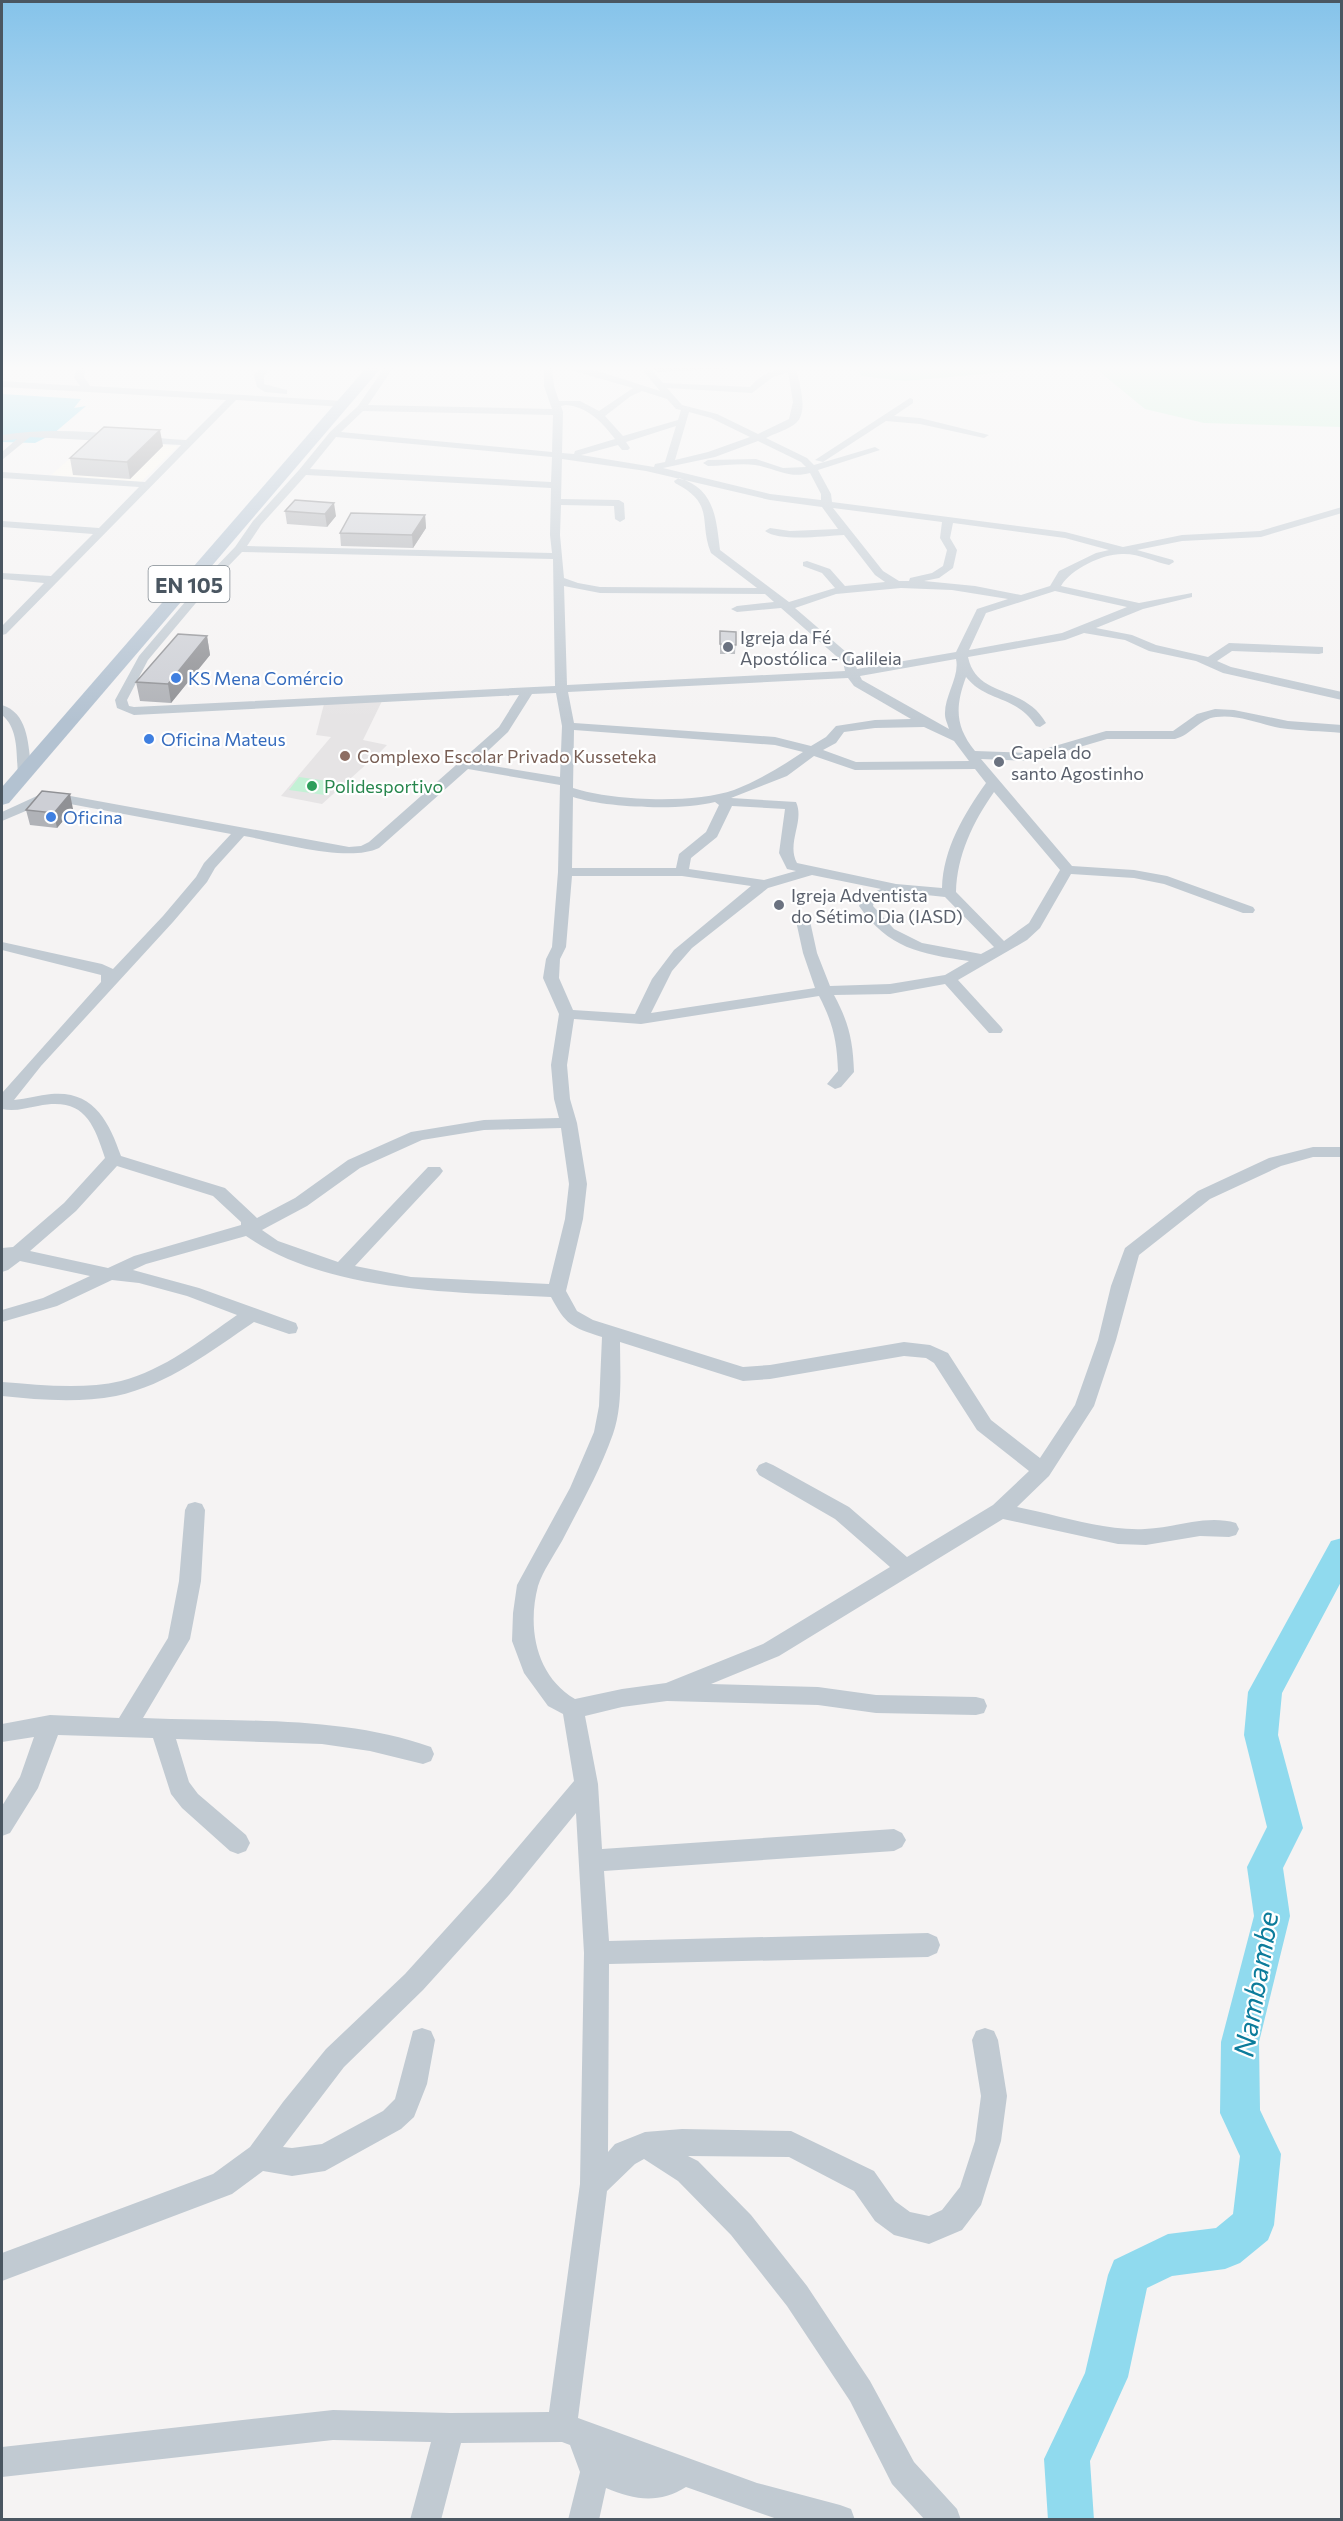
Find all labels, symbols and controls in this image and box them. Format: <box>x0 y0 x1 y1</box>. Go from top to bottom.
road number: EN 105 <box>148 566 230 602</box>
place label: Igreja da Fé Apostólica - Galileia <box>740 626 902 669</box>
marker: Igreja da Fé Apostólica - Galileia <box>721 640 735 654</box>
place label: KS Mena Comércio <box>188 667 343 689</box>
marker: KS Mena Comércio <box>169 671 183 685</box>
place label: Oficina Mateus <box>161 728 286 750</box>
marker: Oficina Mateus <box>142 732 156 746</box>
place label: Capela do santo Agostinho <box>1011 741 1144 784</box>
place label: Complexo Escolar Privado Kusseteka <box>357 745 657 767</box>
marker: Complexo Escolar Privado Kusseteka <box>338 749 352 763</box>
marker: Capela do santo Agostinho <box>992 755 1006 769</box>
place label: Polidesportivo <box>324 775 443 797</box>
marker: Polidesportivo <box>305 779 319 793</box>
place label: Oficina <box>63 806 123 828</box>
marker: Oficina <box>44 810 58 824</box>
place label: Igreja Adventista do Sétimo Dia (IASD) <box>791 884 963 927</box>
marker: Igreja Adventista do Sétimo Dia (IASD) <box>772 898 786 912</box>
water label: Nambambe <box>1225 1908 1285 2059</box>

